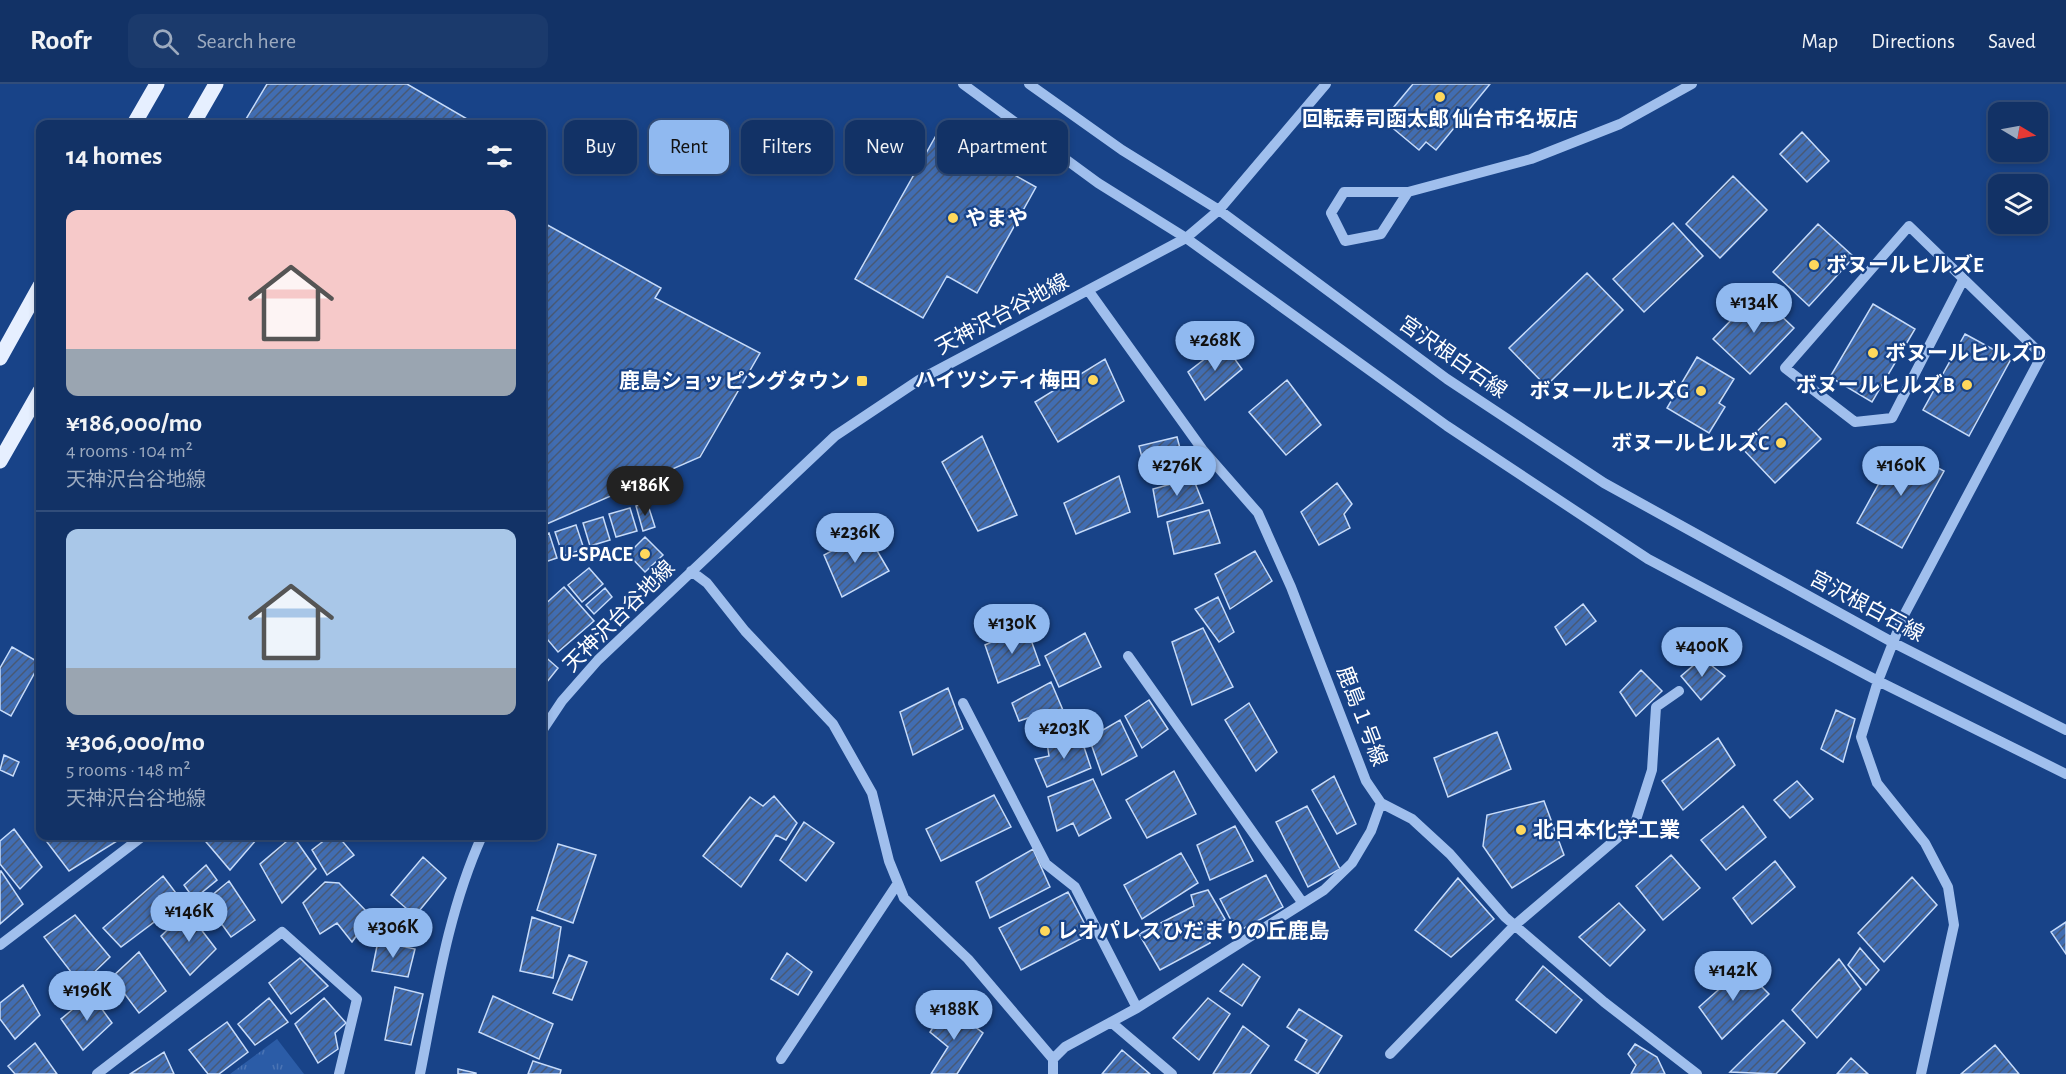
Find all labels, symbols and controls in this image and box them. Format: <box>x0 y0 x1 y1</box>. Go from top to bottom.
search box <box>128 14 548 68</box>
icon: search <box>149 25 182 58</box>
text: Roofr <box>30 27 92 55</box>
text: Search here <box>197 30 296 52</box>
text: Map <box>1802 31 1838 52</box>
text: Directions <box>1871 31 1955 52</box>
text: Saved <box>1988 31 2036 52</box>
marker: 回転寿司函太郎 仙台市名坂店 <box>1433 90 1447 104</box>
north arrow <box>1988 102 2048 162</box>
map controls <box>1988 102 2048 234</box>
place label: 回転寿司函太郎 仙台市名坂店 <box>1302 107 1578 130</box>
chip: Buy <box>564 120 637 174</box>
chip: Rent <box>649 120 729 174</box>
chip: Filters <box>741 120 833 174</box>
chip: New <box>845 120 925 174</box>
chip: Apartment <box>937 120 1068 174</box>
icon: filters <box>483 140 516 173</box>
text: 14 homes <box>66 143 162 169</box>
button: layers <box>1988 174 2048 234</box>
place label: やまや <box>965 207 1028 229</box>
marker: やまや <box>946 211 960 225</box>
icon: home <box>237 249 345 357</box>
place label: ボヌールヒルズE <box>1826 253 1984 276</box>
marker: ボヌールヒルズE <box>1807 258 1821 272</box>
street label: 天神沢台谷地線 <box>932 270 1072 358</box>
pin: ¥134K <box>1712 283 1796 334</box>
text: ¥134K <box>1730 292 1778 312</box>
street label: 宮沢根白石線 <box>1395 312 1511 402</box>
pin: ¥268K <box>1173 321 1257 372</box>
text: ¥268K <box>1189 330 1241 350</box>
place label: ボヌールヒルズD <box>1885 341 2046 364</box>
marker: ボヌールヒルズD <box>1866 346 1880 360</box>
place label: ハイツシティ梅田 <box>915 368 1081 391</box>
place label: 鹿島ショッピングタウン <box>619 370 850 392</box>
marker: ハイツシティ梅田 <box>1086 373 1100 387</box>
place label: ボヌールヒルズB <box>1796 373 1955 396</box>
marker: 鹿島ショッピングタウン <box>855 374 869 388</box>
marker: ボヌールヒルズB <box>1960 378 1974 392</box>
place label: ボヌールヒルズG <box>1529 379 1689 402</box>
marker: ボヌールヒルズG <box>1694 384 1708 398</box>
text: ¥186,000/mo <box>66 410 202 436</box>
place label: ボヌールヒルズC <box>1611 431 1769 454</box>
marker: ボヌールヒルズC <box>1774 436 1788 450</box>
text: 4 rooms · 104 m² <box>66 441 193 461</box>
pin: ¥276K <box>1135 446 1219 497</box>
pin: ¥160K <box>1859 446 1943 497</box>
text: ¥276K <box>1152 455 1202 475</box>
text: ¥160K <box>1876 455 1926 475</box>
pin: ¥186K <box>603 466 687 517</box>
text: 天神沢台谷地線 <box>66 470 206 490</box>
text: ¥186K <box>621 475 669 495</box>
pin: ¥236K <box>813 513 897 564</box>
text: ¥236K <box>830 522 880 542</box>
place label: U-SPACE <box>559 544 633 565</box>
marker: U-SPACE <box>638 547 652 561</box>
street label: 天神沢台谷地線 <box>559 556 679 676</box>
street label: 宮沢根白石線 <box>1806 567 1928 645</box>
icon: home <box>237 568 345 676</box>
pin: ¥130K <box>970 604 1054 655</box>
text: ¥130K <box>988 613 1036 633</box>
pin: ¥400K <box>1660 627 1744 678</box>
text: ¥400K <box>1675 636 1729 656</box>
street label: 鹿島１号線 <box>1333 663 1391 769</box>
pin: ¥203K <box>1022 709 1106 760</box>
text: ¥203K <box>1039 718 1089 738</box>
text: ¥306,000/mo <box>66 729 205 755</box>
text: 5 rooms · 148 m² <box>66 760 190 780</box>
text: 天神沢台谷地線 <box>66 789 206 809</box>
place label: 北日本化学工業 <box>1533 819 1680 841</box>
marker: 北日本化学工業 <box>1514 823 1528 837</box>
pin: ¥146K <box>147 892 231 943</box>
text: ¥146K <box>164 901 214 921</box>
pin: ¥306K <box>351 908 435 959</box>
text: ¥306K <box>368 917 418 937</box>
place label: レオパレスひだまりの丘鹿島 <box>1057 920 1330 942</box>
marker: レオパレスひだまりの丘鹿島 <box>1038 924 1052 938</box>
pin: ¥142K <box>1691 951 1775 1002</box>
text: ¥142K <box>1709 960 1757 980</box>
pin: ¥196K <box>45 971 129 1022</box>
text: ¥196K <box>63 980 111 1000</box>
pin: ¥188K <box>912 990 996 1041</box>
text: ¥188K <box>929 999 979 1019</box>

